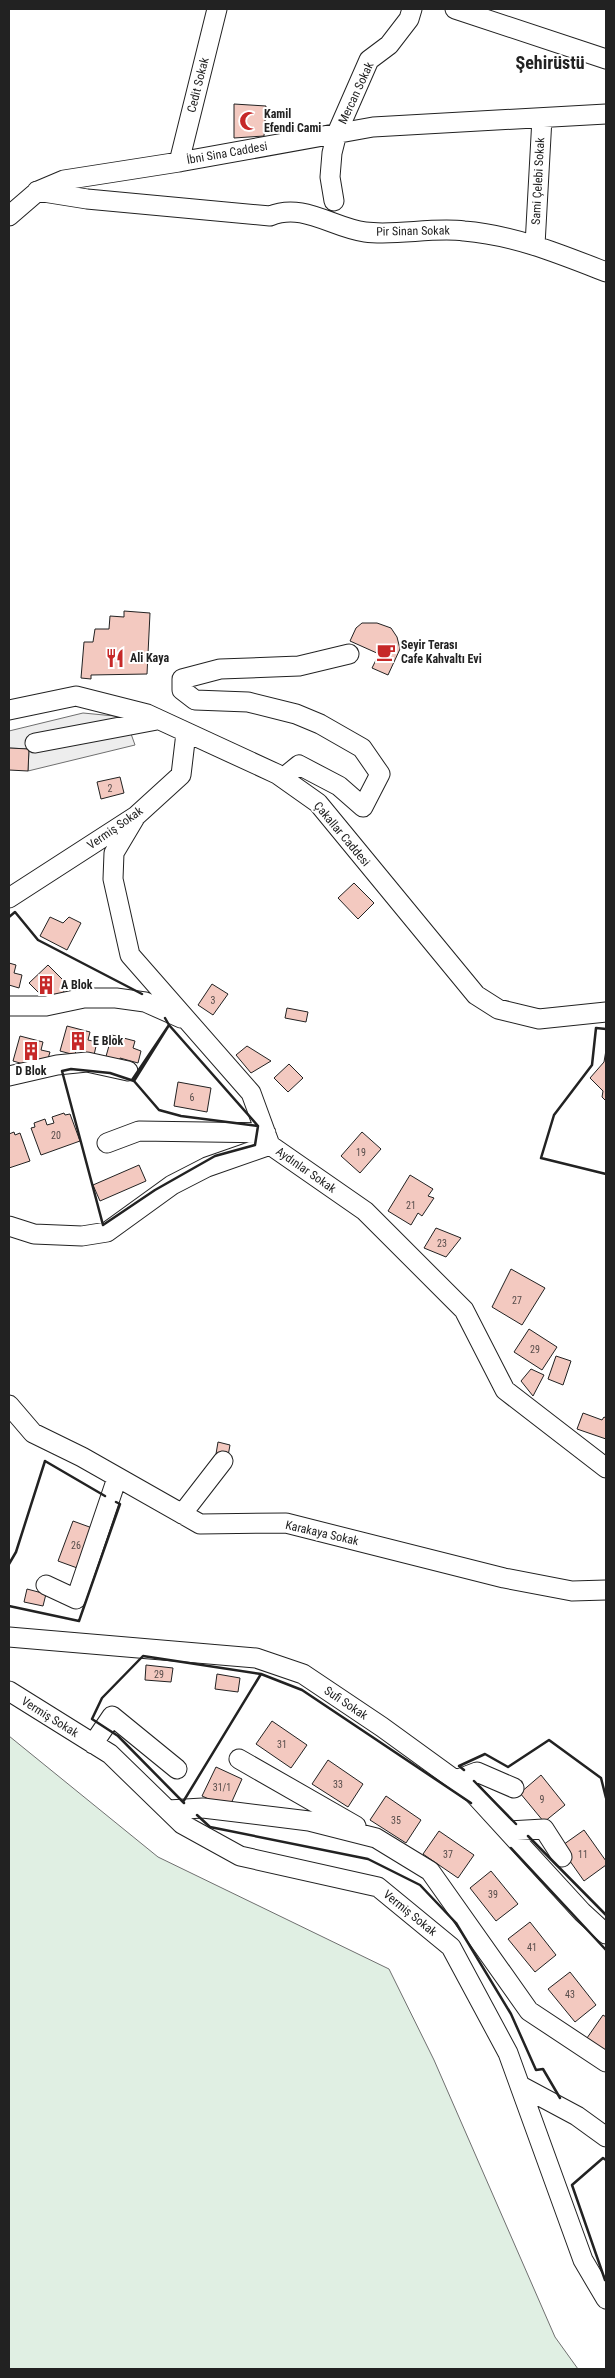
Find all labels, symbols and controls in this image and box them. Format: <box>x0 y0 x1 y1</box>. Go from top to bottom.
district label: Şehirüstü <box>515 52 585 73</box>
street label: Cedit Sokak <box>184 55 212 114</box>
street label: Mercan Sokak <box>336 59 377 126</box>
place label: Kamil Efendi Cami <box>264 107 321 135</box>
mosque icon: Kamil Efendi Cami <box>238 110 260 132</box>
street label: Sami Çelebi Sokak <box>529 136 547 225</box>
street label: İbni Sina Caddesi <box>185 138 269 167</box>
street label: Pir Sinan Sokak <box>376 223 451 239</box>
place label: Seyir Terası Cafe Kahvaltı Evi <box>401 638 482 666</box>
cafe icon: Seyir Terası Cafe Kahvaltı Evi <box>375 641 397 663</box>
restaurant icon: Ali Kaya <box>104 647 126 669</box>
place label: Ali Kaya <box>130 651 169 665</box>
house number: 2 <box>108 783 113 794</box>
street label: Çakallar Caddesi <box>311 799 373 869</box>
street label: Vermiş Sokak <box>85 803 146 852</box>
building icon: A Blok <box>35 974 57 996</box>
place label: A Blok <box>61 978 93 992</box>
house number: 3 <box>211 995 216 1006</box>
building icon: E Blok <box>67 1030 89 1052</box>
place label: E Blok <box>93 1034 123 1048</box>
building icon: D Blok <box>20 1040 42 1062</box>
place label: D Blok <box>15 1064 47 1078</box>
house number: 6 <box>190 1092 195 1103</box>
house number: 20 <box>51 1130 61 1141</box>
street label: Aydınlar Sokak <box>273 1144 339 1196</box>
house number: 19 <box>356 1147 366 1158</box>
house number: 21 <box>406 1200 416 1211</box>
house number: 23 <box>437 1238 447 1249</box>
house number: 27 <box>512 1295 522 1306</box>
house number: 29 <box>530 1344 540 1355</box>
street label: Karakaya Sokak <box>284 1518 361 1548</box>
house number: 26 <box>71 1540 81 1551</box>
house number: 29 <box>154 1669 164 1680</box>
street label: Sufi Sokak <box>322 1683 371 1723</box>
street label: Vermiş Sokak <box>19 1694 82 1740</box>
house number: 31 <box>277 1739 287 1750</box>
house number: 33 <box>333 1779 343 1790</box>
house number: 31/1 <box>213 1782 231 1793</box>
house number: 9 <box>540 1794 545 1805</box>
house number: 35 <box>391 1815 401 1826</box>
house number: 37 <box>443 1849 453 1860</box>
house number: 11 <box>578 1849 588 1860</box>
street label: Vermiş Sokak <box>381 1887 440 1939</box>
house number: 39 <box>488 1889 498 1900</box>
house number: 41 <box>527 1942 537 1953</box>
house number: 43 <box>565 1989 575 2000</box>

